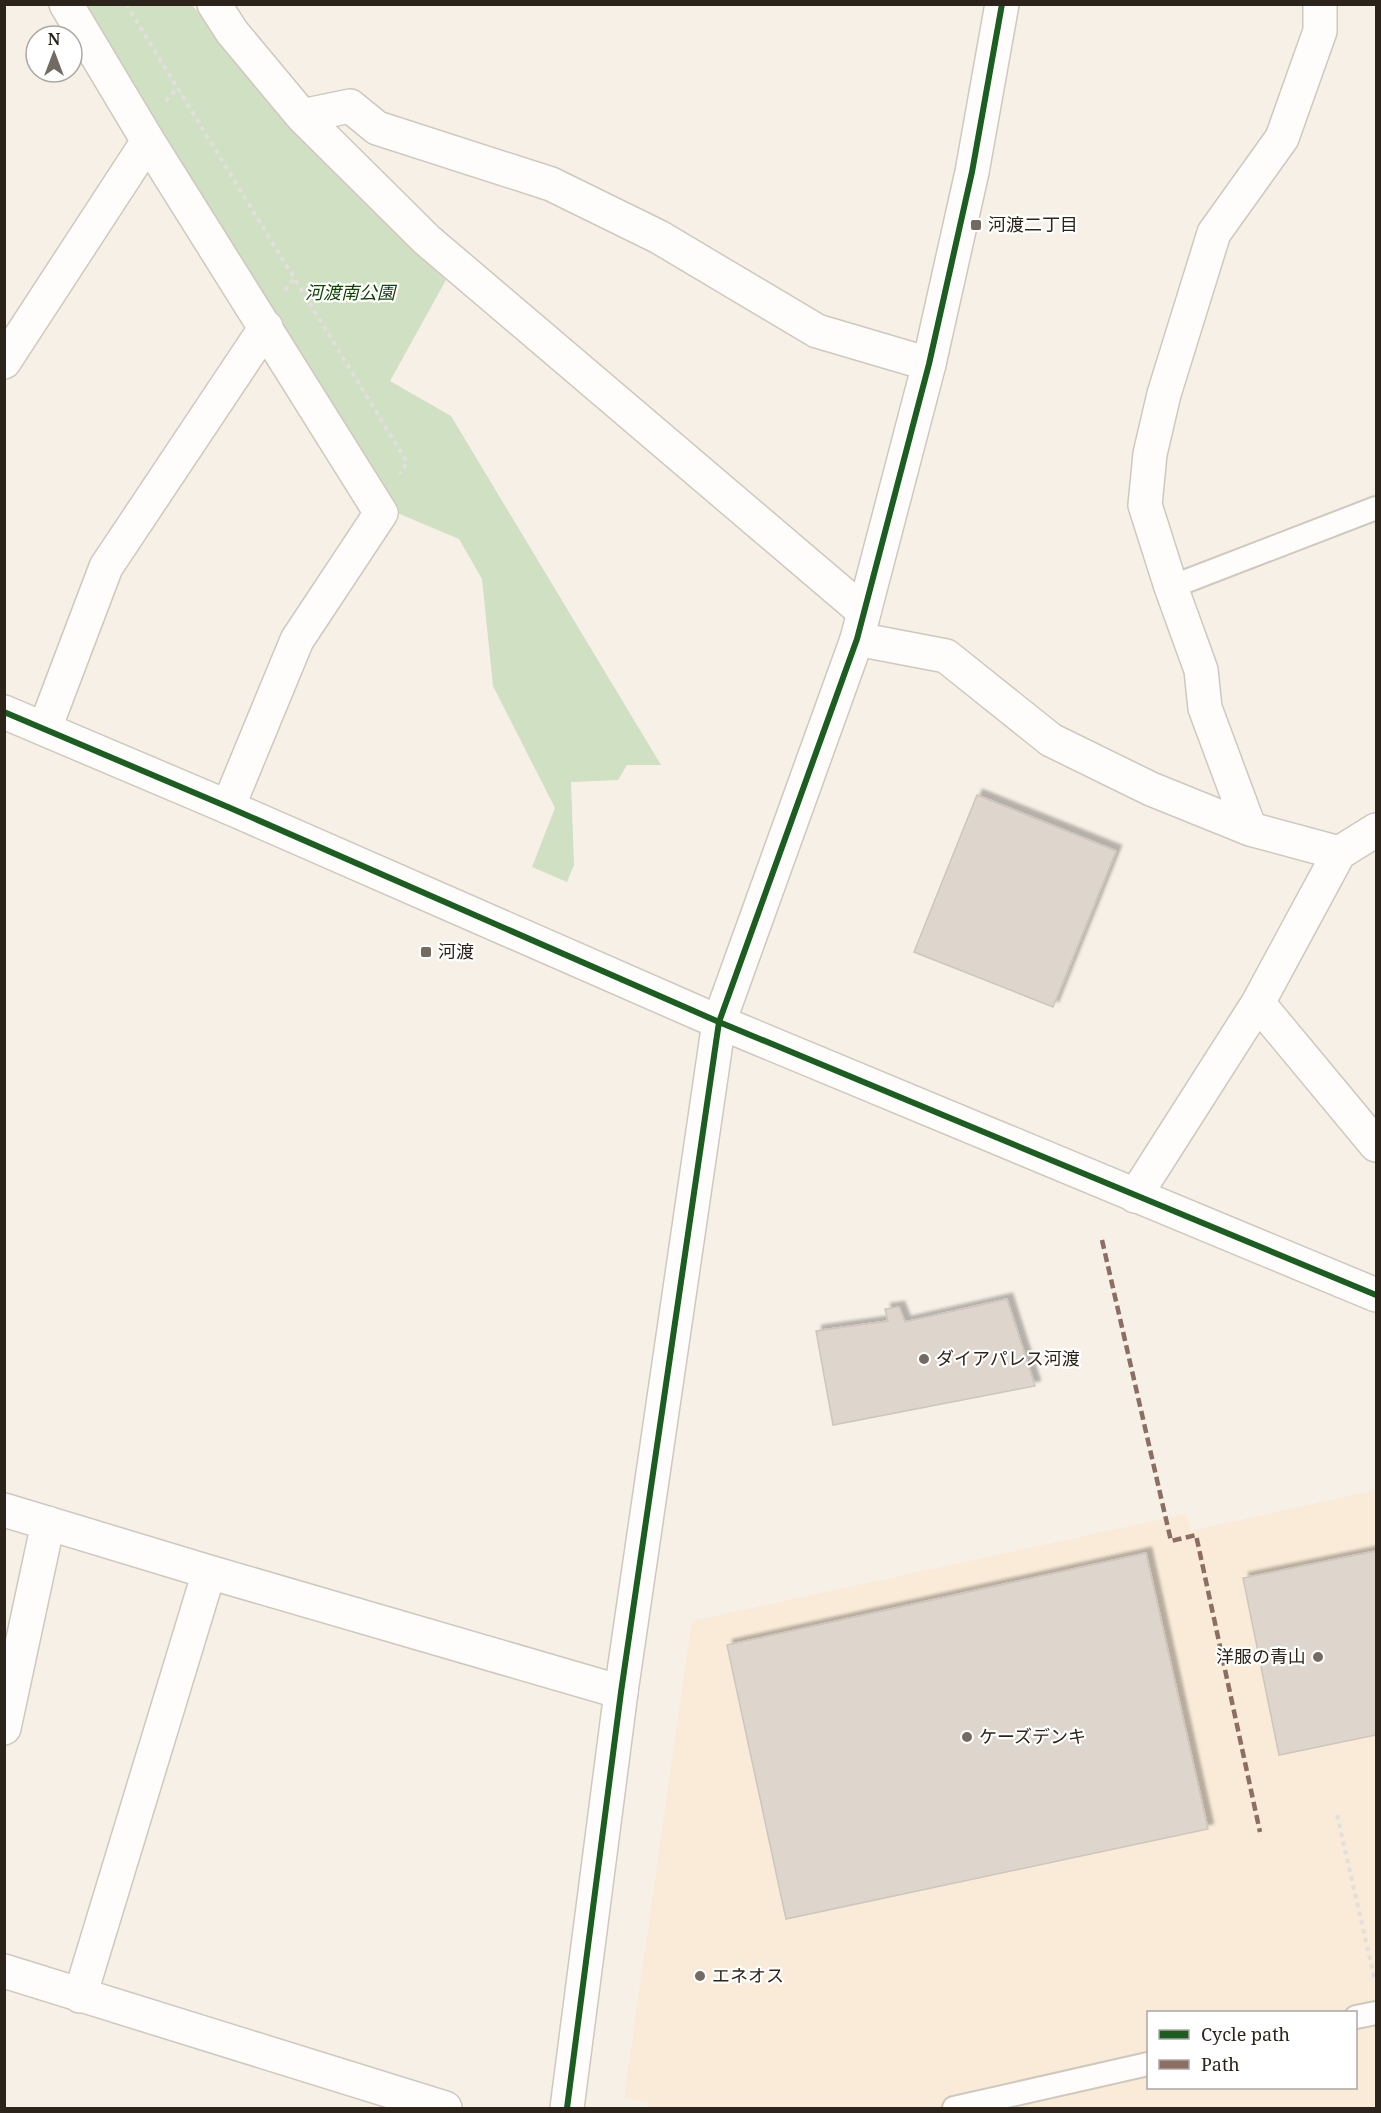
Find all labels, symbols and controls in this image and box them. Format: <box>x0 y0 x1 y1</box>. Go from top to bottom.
north arrow <box>24 24 84 84</box>
text: N <box>48 28 61 50</box>
place label: 河渡二丁目 <box>988 212 1078 236</box>
marker: 河渡二丁目 <box>969 218 983 232</box>
park label: 河渡南公園 <box>305 280 398 304</box>
place label: 河渡 <box>438 939 474 963</box>
marker: 河渡 <box>419 945 433 959</box>
place label: ダイアパレス河渡 <box>936 1346 1080 1370</box>
marker: ダイアパレス河渡 <box>917 1352 931 1366</box>
place label: 洋服の青山 <box>1216 1644 1306 1668</box>
marker: 洋服の青山 <box>1311 1650 1325 1664</box>
place label: ケーズデンキ <box>979 1724 1086 1748</box>
marker: ケーズデンキ <box>960 1730 974 1744</box>
place label: エネオス <box>712 1963 784 1987</box>
marker: エネオス <box>693 1969 707 1983</box>
legend <box>1147 2011 1357 2089</box>
text: Cycle path <box>1201 2022 1290 2046</box>
text: Path <box>1201 2052 1240 2076</box>

